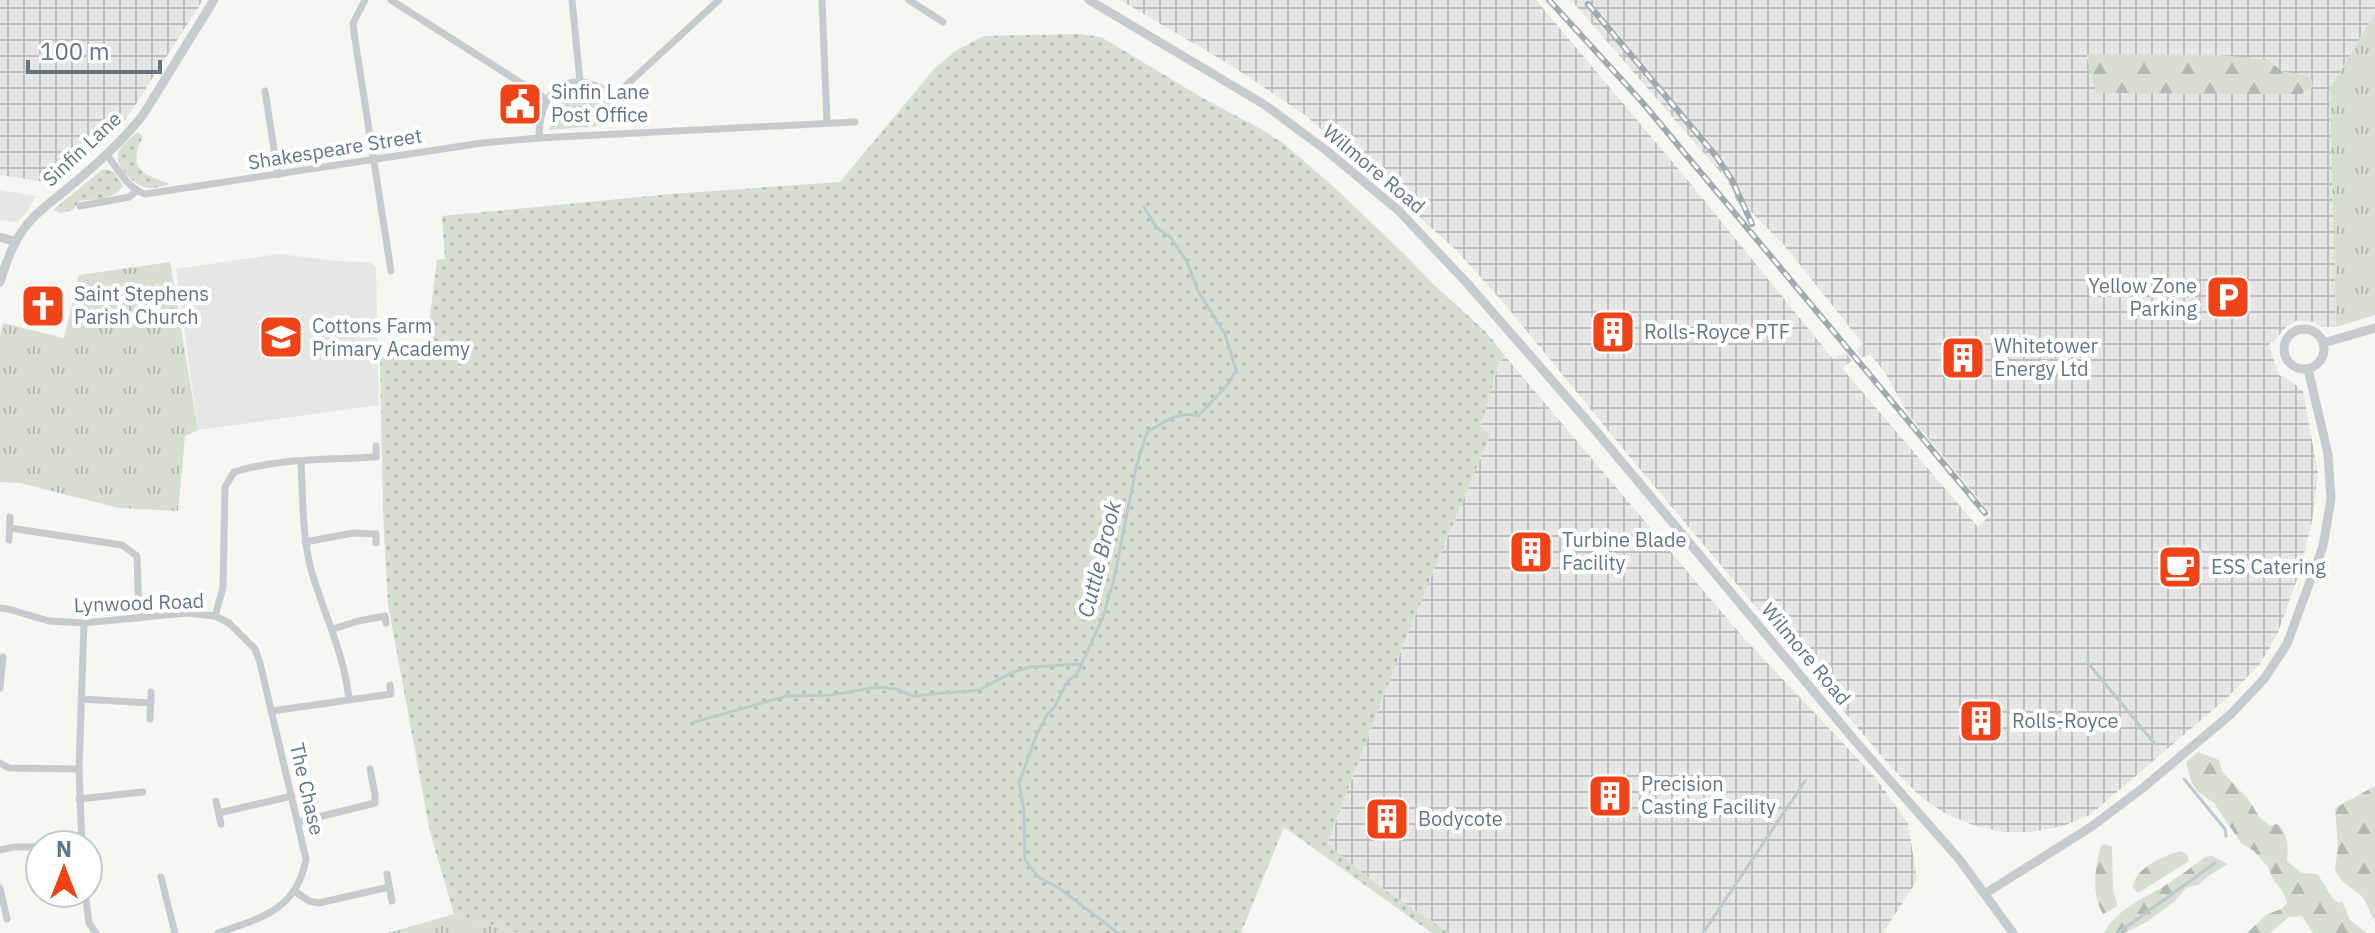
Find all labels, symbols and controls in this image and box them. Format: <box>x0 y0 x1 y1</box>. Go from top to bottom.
scale bar <box>28 24 160 74</box>
text: 100 m <box>40 35 110 67</box>
place label: Sinfin Lane Post Office <box>551 78 649 128</box>
public building icon: Sinfin Lane Post Office <box>496 80 544 128</box>
street label: Sinfin Lane <box>36 105 127 192</box>
street label: Wilmore Road <box>1317 118 1431 219</box>
street label: Shakespeare Street <box>246 121 424 176</box>
place label: Yellow Zone Parking <box>2088 272 2197 322</box>
parking icon: Yellow Zone Parking <box>2204 273 2252 321</box>
place label: Saint Stephens Parish Church <box>74 280 209 330</box>
church icon: Saint Stephens Parish Church <box>19 282 67 330</box>
building icon: Rolls-Royce PTF <box>1589 308 1637 356</box>
place label: Cottons Farm Primary Academy <box>312 312 470 362</box>
school or university icon: Cottons Farm Primary Academy <box>257 313 305 361</box>
place label: Rolls-Royce PTF <box>1644 318 1790 345</box>
place label: Whitetower Energy Ltd <box>1994 332 2098 382</box>
building icon: Whitetower Energy Ltd <box>1939 334 1987 382</box>
water label: Cuttle Brook <box>1070 497 1127 620</box>
place label: Turbine Blade Facility <box>1562 526 1687 576</box>
building icon: Turbine Blade Facility <box>1507 528 1555 576</box>
cafe icon: ESS Catering <box>2156 543 2204 591</box>
place label: ESS Catering <box>2211 553 2326 580</box>
street label: Lynwood Road <box>73 587 205 618</box>
street label: Wilmore Road <box>1756 597 1857 711</box>
building icon: Rolls-Royce <box>1957 697 2005 745</box>
place label: Rolls-Royce <box>2012 707 2118 734</box>
street label: The Chase <box>284 740 331 838</box>
place label: Precision Casting Facility <box>1641 770 1776 820</box>
building icon: Precision Casting Facility <box>1586 772 1634 820</box>
building icon: Bodycote <box>1363 795 1411 843</box>
place label: Bodycote <box>1418 805 1503 832</box>
north arrow <box>24 829 104 909</box>
text: N <box>56 834 72 863</box>

